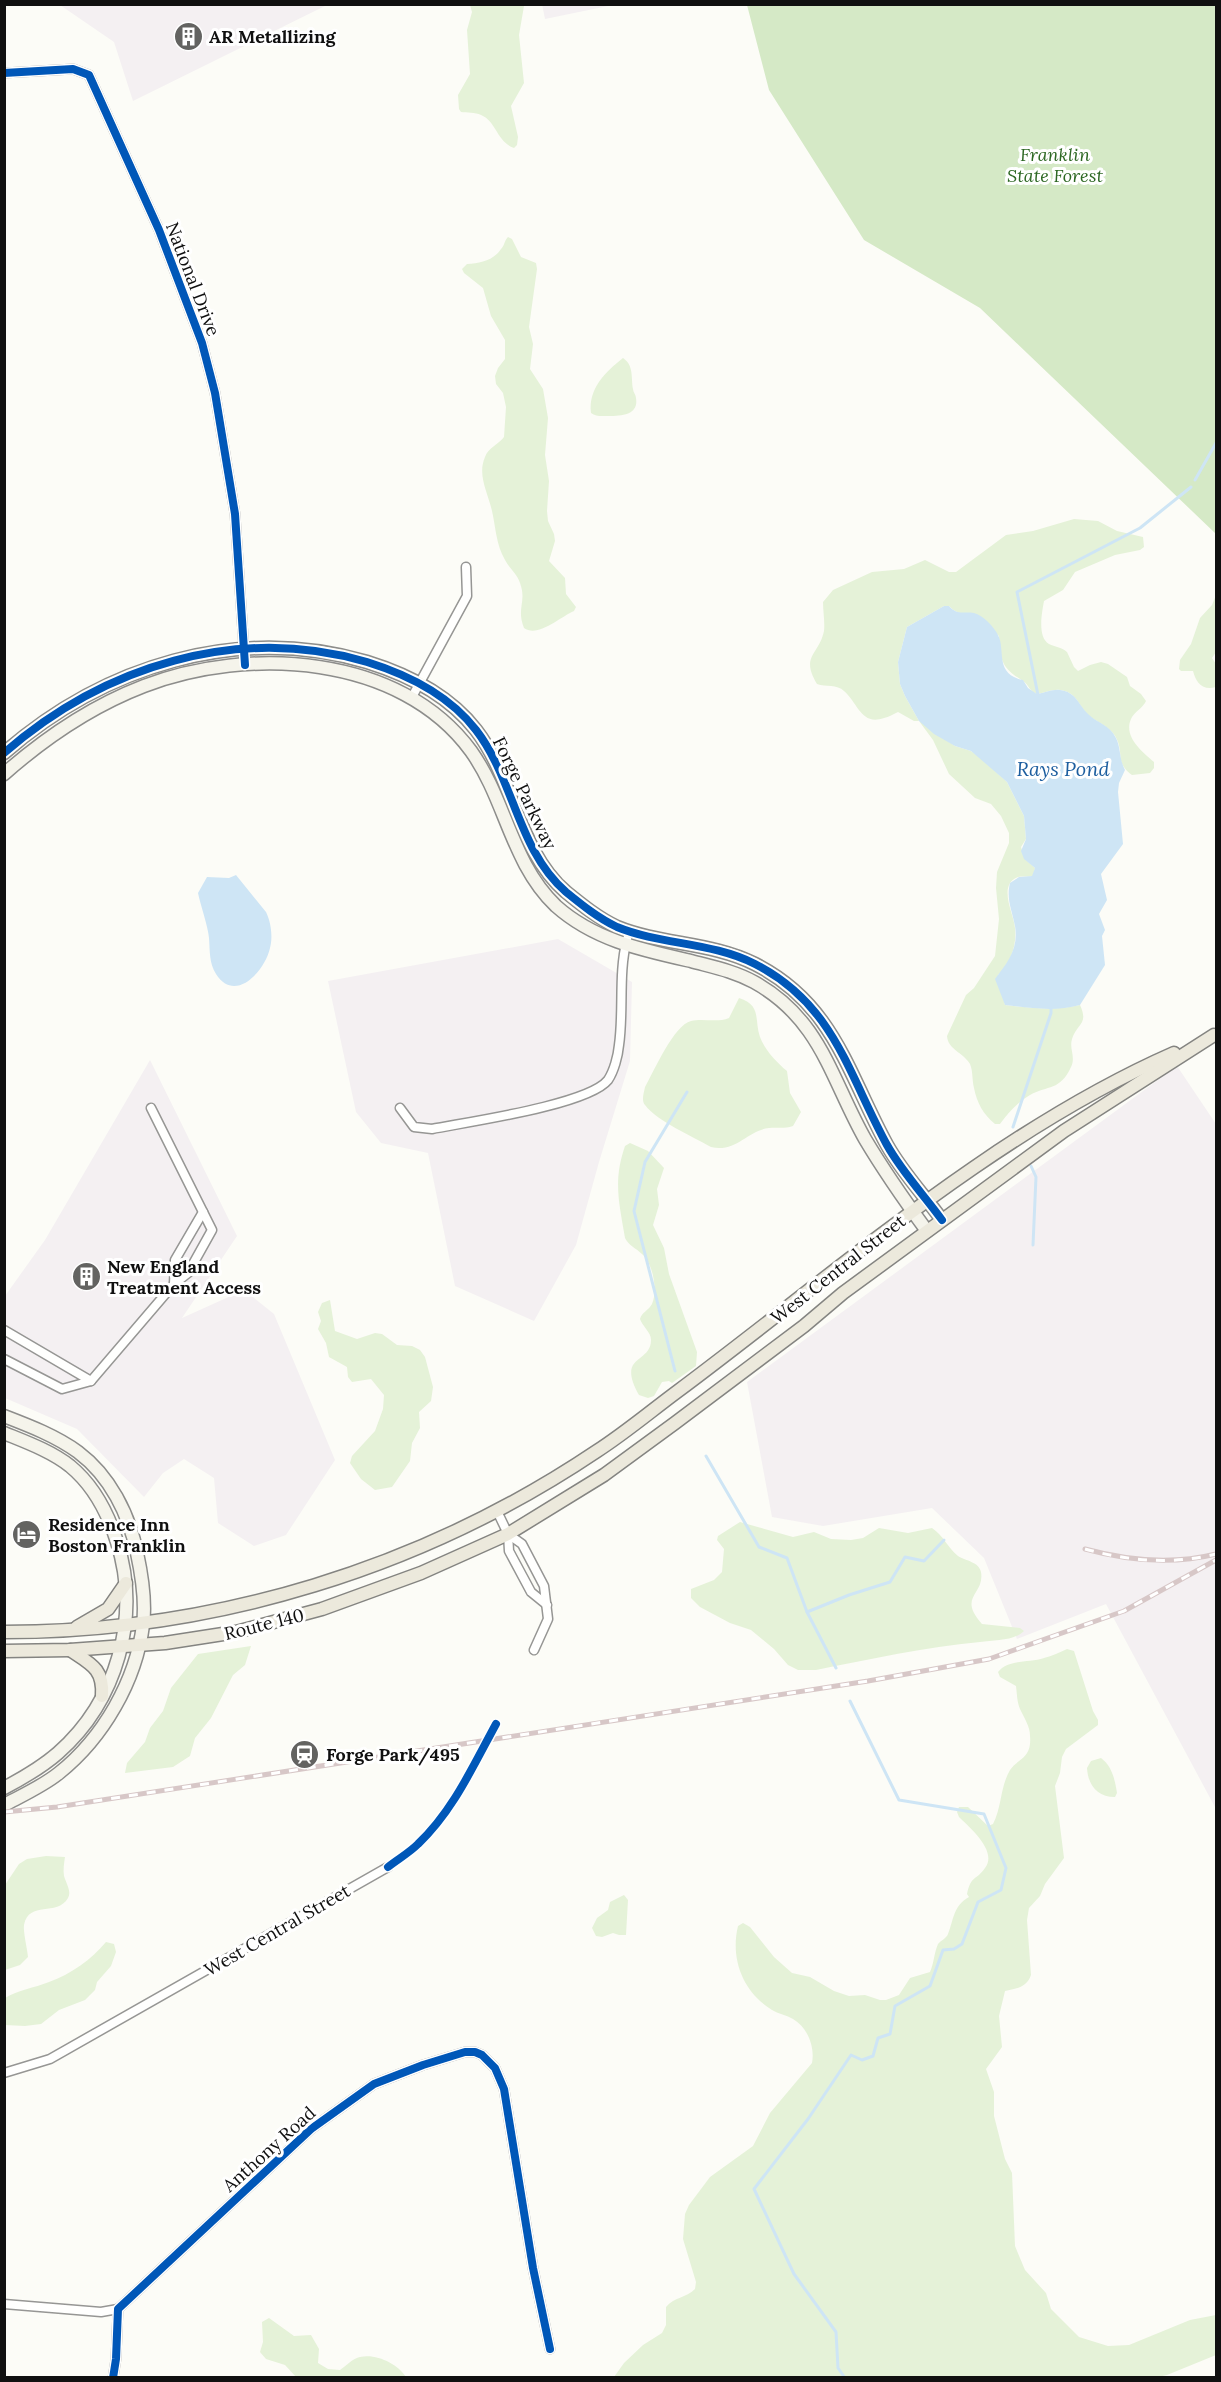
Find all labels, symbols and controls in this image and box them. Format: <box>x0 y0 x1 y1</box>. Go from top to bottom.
building icon: AR Metallizing <box>172 20 204 52</box>
place label: AR Metallizing <box>209 25 336 48</box>
park label: Franklin State Forest <box>1007 143 1103 187</box>
street label: National Drive <box>161 219 225 339</box>
street label: Forge Parkway <box>488 733 562 854</box>
water label: Rays Pond <box>1016 756 1110 781</box>
street label: West Central Street <box>766 1209 910 1329</box>
place label: New England Treatment Access <box>107 1255 261 1299</box>
building icon: New England Treatment Access <box>70 1260 102 1292</box>
place label: Residence Inn Boston Franklin <box>48 1513 186 1557</box>
hotel icon: Residence Inn Boston Franklin <box>11 1518 43 1550</box>
street label: Route 140 <box>222 1603 306 1645</box>
station icon: Forge Park/495 <box>289 1738 321 1770</box>
place label: Forge Park/495 <box>326 1743 460 1766</box>
street label: West Central Street <box>200 1879 354 1981</box>
street label: Anthony Road <box>217 2101 320 2197</box>

